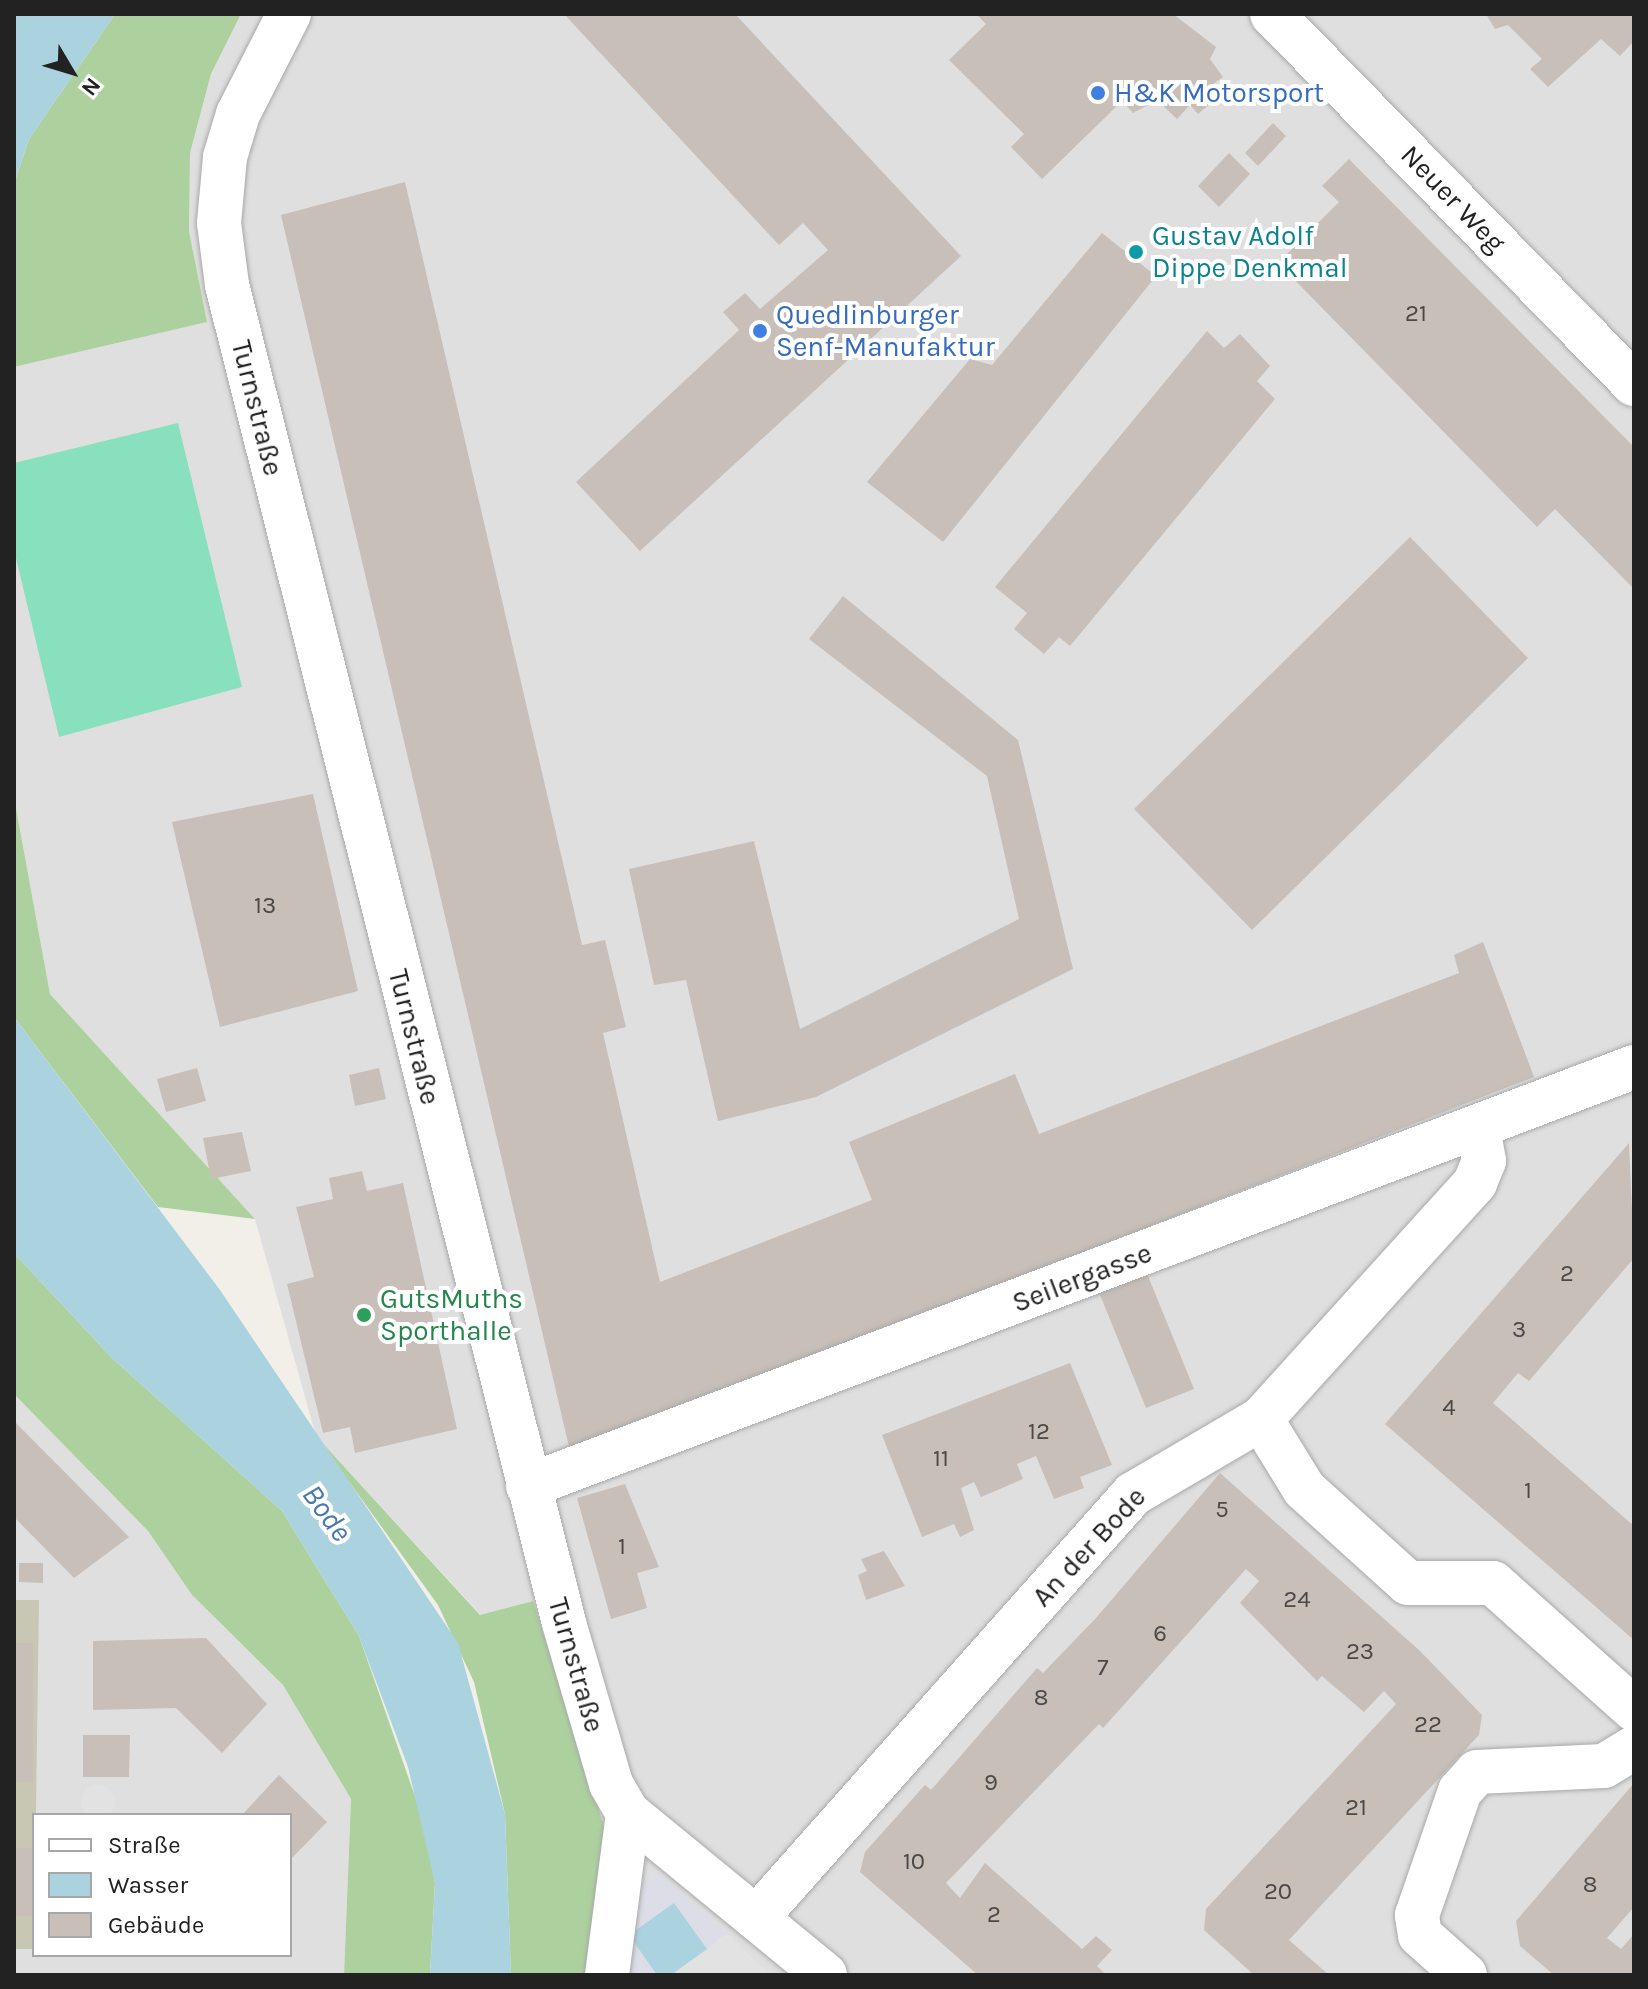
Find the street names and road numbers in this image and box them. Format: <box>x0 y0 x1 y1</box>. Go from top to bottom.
street label: Neuer Weg <box>1394 138 1512 260</box>
street label: Turnstraße <box>224 337 290 479</box>
street label: Turnstraße <box>381 966 447 1108</box>
street label: Seilergasse <box>1008 1236 1156 1320</box>
street label: An der Bode <box>1025 1480 1153 1614</box>
street label: Turnstraße <box>541 1594 611 1736</box>

